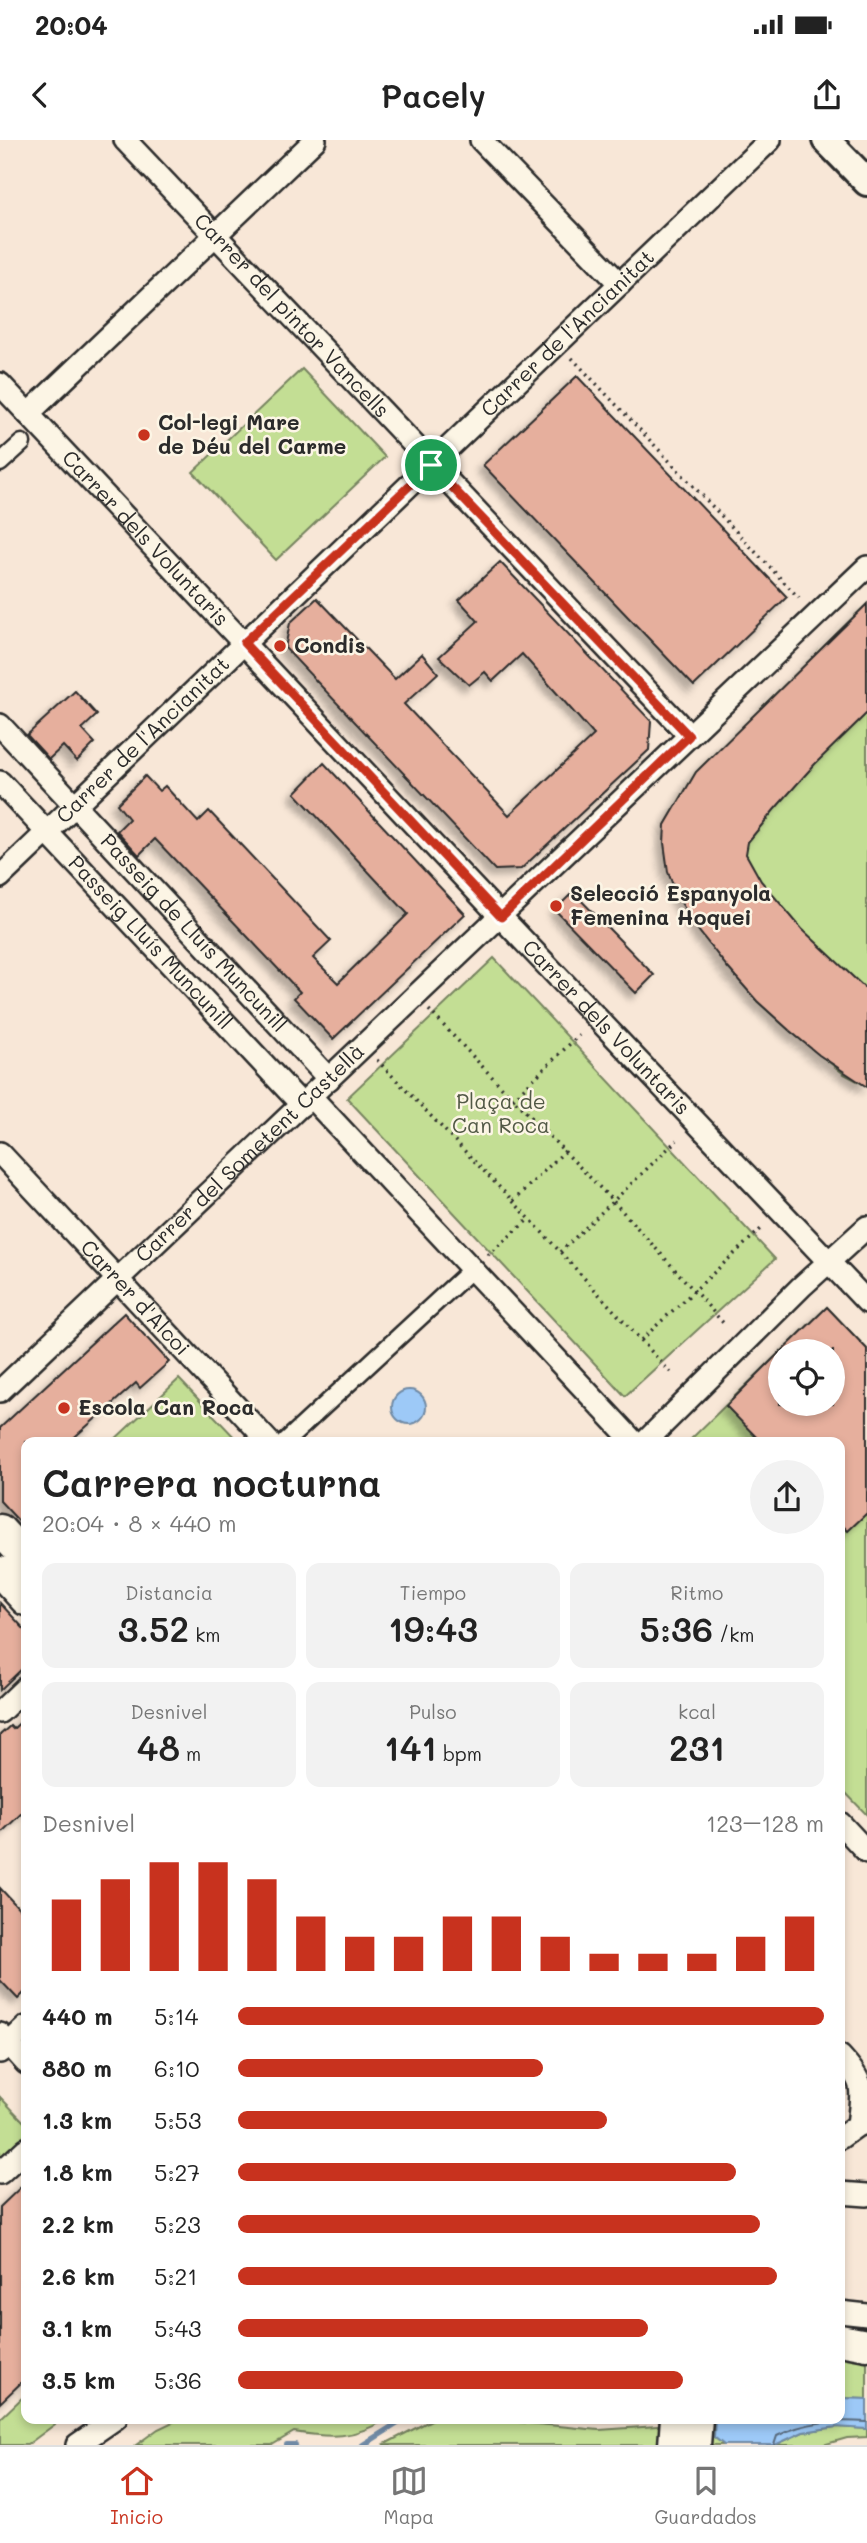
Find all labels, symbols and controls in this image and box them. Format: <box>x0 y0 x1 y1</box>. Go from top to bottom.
text: 20:04 <box>35 8 108 42</box>
text: Pacely <box>381 74 486 116</box>
icon: back <box>21 76 59 114</box>
icon: share <box>808 76 846 114</box>
street label: Carrer del pintor Vancells <box>189 207 396 423</box>
street label: Carrer de l'Ancianitat <box>474 243 659 422</box>
place label: Col-legi Mare de Déu del Carme <box>158 408 346 459</box>
marker: Col-legi Mare de Déu del Carme <box>136 427 152 443</box>
pin <box>401 435 461 495</box>
street label: Carrer dels Voluntaris <box>57 444 236 631</box>
icon: arrive <box>412 446 450 484</box>
place label: Condis <box>294 631 365 658</box>
marker: Condis <box>272 638 288 654</box>
street label: Carrer de l'Ancianitat <box>50 650 234 828</box>
street label: Passeig de Lluís Muncunill <box>96 827 293 1037</box>
street label: Passeig Lluís Muncunill <box>63 849 239 1034</box>
place label: Selecció Espanyola Femenina Hoquei <box>570 879 771 930</box>
marker: Selecció Espanyola Femenina Hoquei <box>548 898 564 914</box>
street label: Carrer dels Voluntaris <box>517 933 697 1120</box>
street label: Carrer del Sometent Castellà <box>129 1037 369 1267</box>
park label: Plaça de Can Roca <box>452 1087 550 1138</box>
street label: Carrer d'Alcoi <box>76 1233 196 1360</box>
map controls <box>768 1339 845 1416</box>
button: locate <box>768 1339 845 1416</box>
place label: Escola Can Roca <box>78 1393 254 1420</box>
marker: Escola Can Roca <box>56 1400 72 1416</box>
text: Carrera nocturna <box>42 1457 381 1507</box>
button: share <box>750 1460 824 1534</box>
text: 20:04 · 8 × 440 m <box>42 1508 237 1538</box>
text: Distancia <box>125 1580 213 1605</box>
text: Tiempo <box>400 1580 466 1605</box>
text: Ritmo <box>671 1580 723 1605</box>
text: 3.52 <box>118 1605 189 1651</box>
text: 19:43 <box>388 1605 478 1651</box>
text: 5:36 <box>640 1605 713 1651</box>
text: km <box>189 1622 220 1647</box>
text: /km <box>713 1622 754 1647</box>
text: Desnivel <box>131 1699 207 1724</box>
text: Pulso <box>409 1699 457 1724</box>
text: kcal <box>678 1699 716 1724</box>
text: 48 <box>137 1724 180 1770</box>
text: 141 <box>384 1724 437 1770</box>
text: 231 <box>669 1724 725 1770</box>
text: m <box>180 1741 201 1766</box>
text: bpm <box>437 1741 482 1766</box>
text: Desnivel <box>42 1808 135 1838</box>
text: 123–128 m <box>706 1808 824 1838</box>
text: 440 m <box>42 2001 113 2031</box>
text: 5:14 <box>154 2001 198 2031</box>
text: 880 m <box>42 2053 112 2083</box>
text: 6:10 <box>154 2053 200 2083</box>
text: 1.3 km <box>42 2105 112 2135</box>
text: 5:53 <box>154 2105 201 2135</box>
text: 1.8 km <box>42 2157 112 2187</box>
text: 5:27 <box>154 2157 200 2187</box>
text: 2.2 km <box>42 2209 114 2239</box>
text: 5:23 <box>154 2209 201 2239</box>
text: 2.6 km <box>42 2261 115 2291</box>
text: 5:21 <box>154 2261 198 2291</box>
text: 3.1 km <box>42 2313 112 2343</box>
text: 5:43 <box>154 2313 202 2343</box>
text: 3.5 km <box>42 2365 115 2395</box>
text: 5:36 <box>154 2365 202 2395</box>
tab: Inicio <box>110 2462 163 2529</box>
tab: Mapa <box>384 2462 434 2529</box>
tab: Guardados <box>654 2462 757 2529</box>

